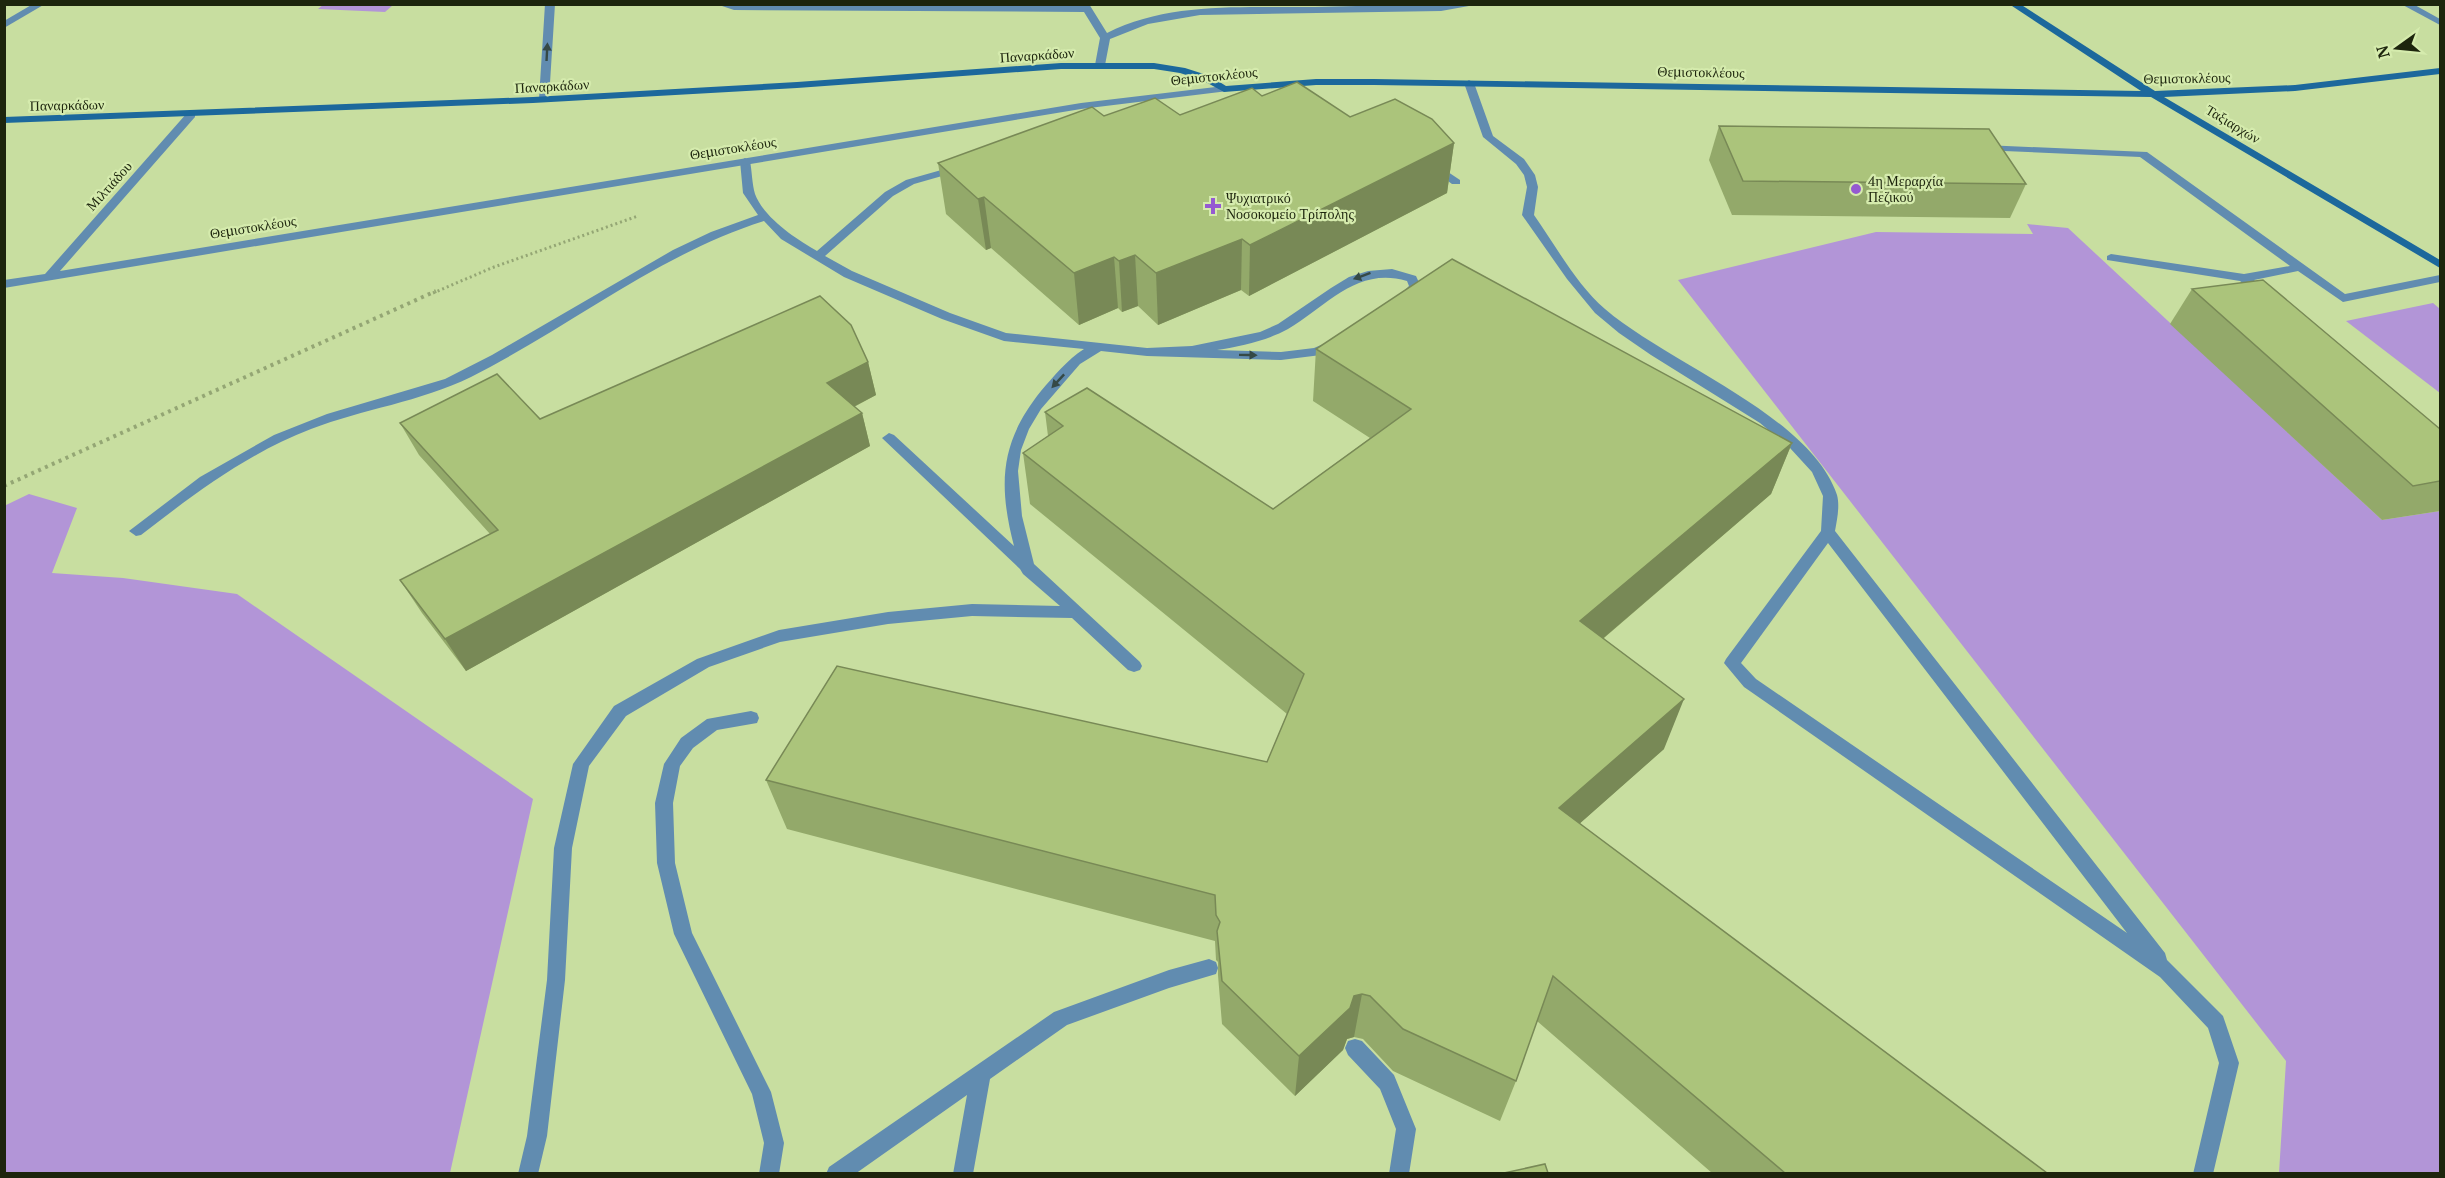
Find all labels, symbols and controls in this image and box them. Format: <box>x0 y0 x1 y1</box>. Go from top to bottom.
north arrow <box>2367 18 2427 78</box>
one-way arrow <box>542 42 552 61</box>
street label: Παναρκάδων <box>999 42 1075 67</box>
text: N <box>2370 43 2395 61</box>
street label: Θεμιστοκλέους <box>1170 61 1259 90</box>
street label: Θεμιστοκλέους <box>1657 61 1745 82</box>
street label: Θεμιστοκλέους <box>2143 67 2231 88</box>
street label: Παναρκάδων <box>514 74 590 97</box>
street label: Παναρκάδων <box>30 94 104 115</box>
street label: Ταξιαρχών <box>2202 100 2264 147</box>
street label: Θεμιστοκλέους <box>688 131 778 164</box>
street label: Μιλτιάδου <box>81 157 136 214</box>
place label: 4η Μεραρχία Πεζικού <box>1868 171 1944 206</box>
marker: 4η Μεραρχία Πεζικού <box>1849 182 1863 196</box>
place label: Ψυχιατρικό Νοσοκομείο Τρίπολης <box>1226 188 1354 223</box>
marker: Ψυχιατρικό Νοσοκομείο Τρίπολης <box>1204 197 1222 215</box>
street label: Θεμιστοκλέους <box>208 210 298 243</box>
one-way arrow <box>1353 272 1371 282</box>
one-way arrow <box>1238 350 1257 360</box>
one-way arrow <box>1051 373 1065 388</box>

